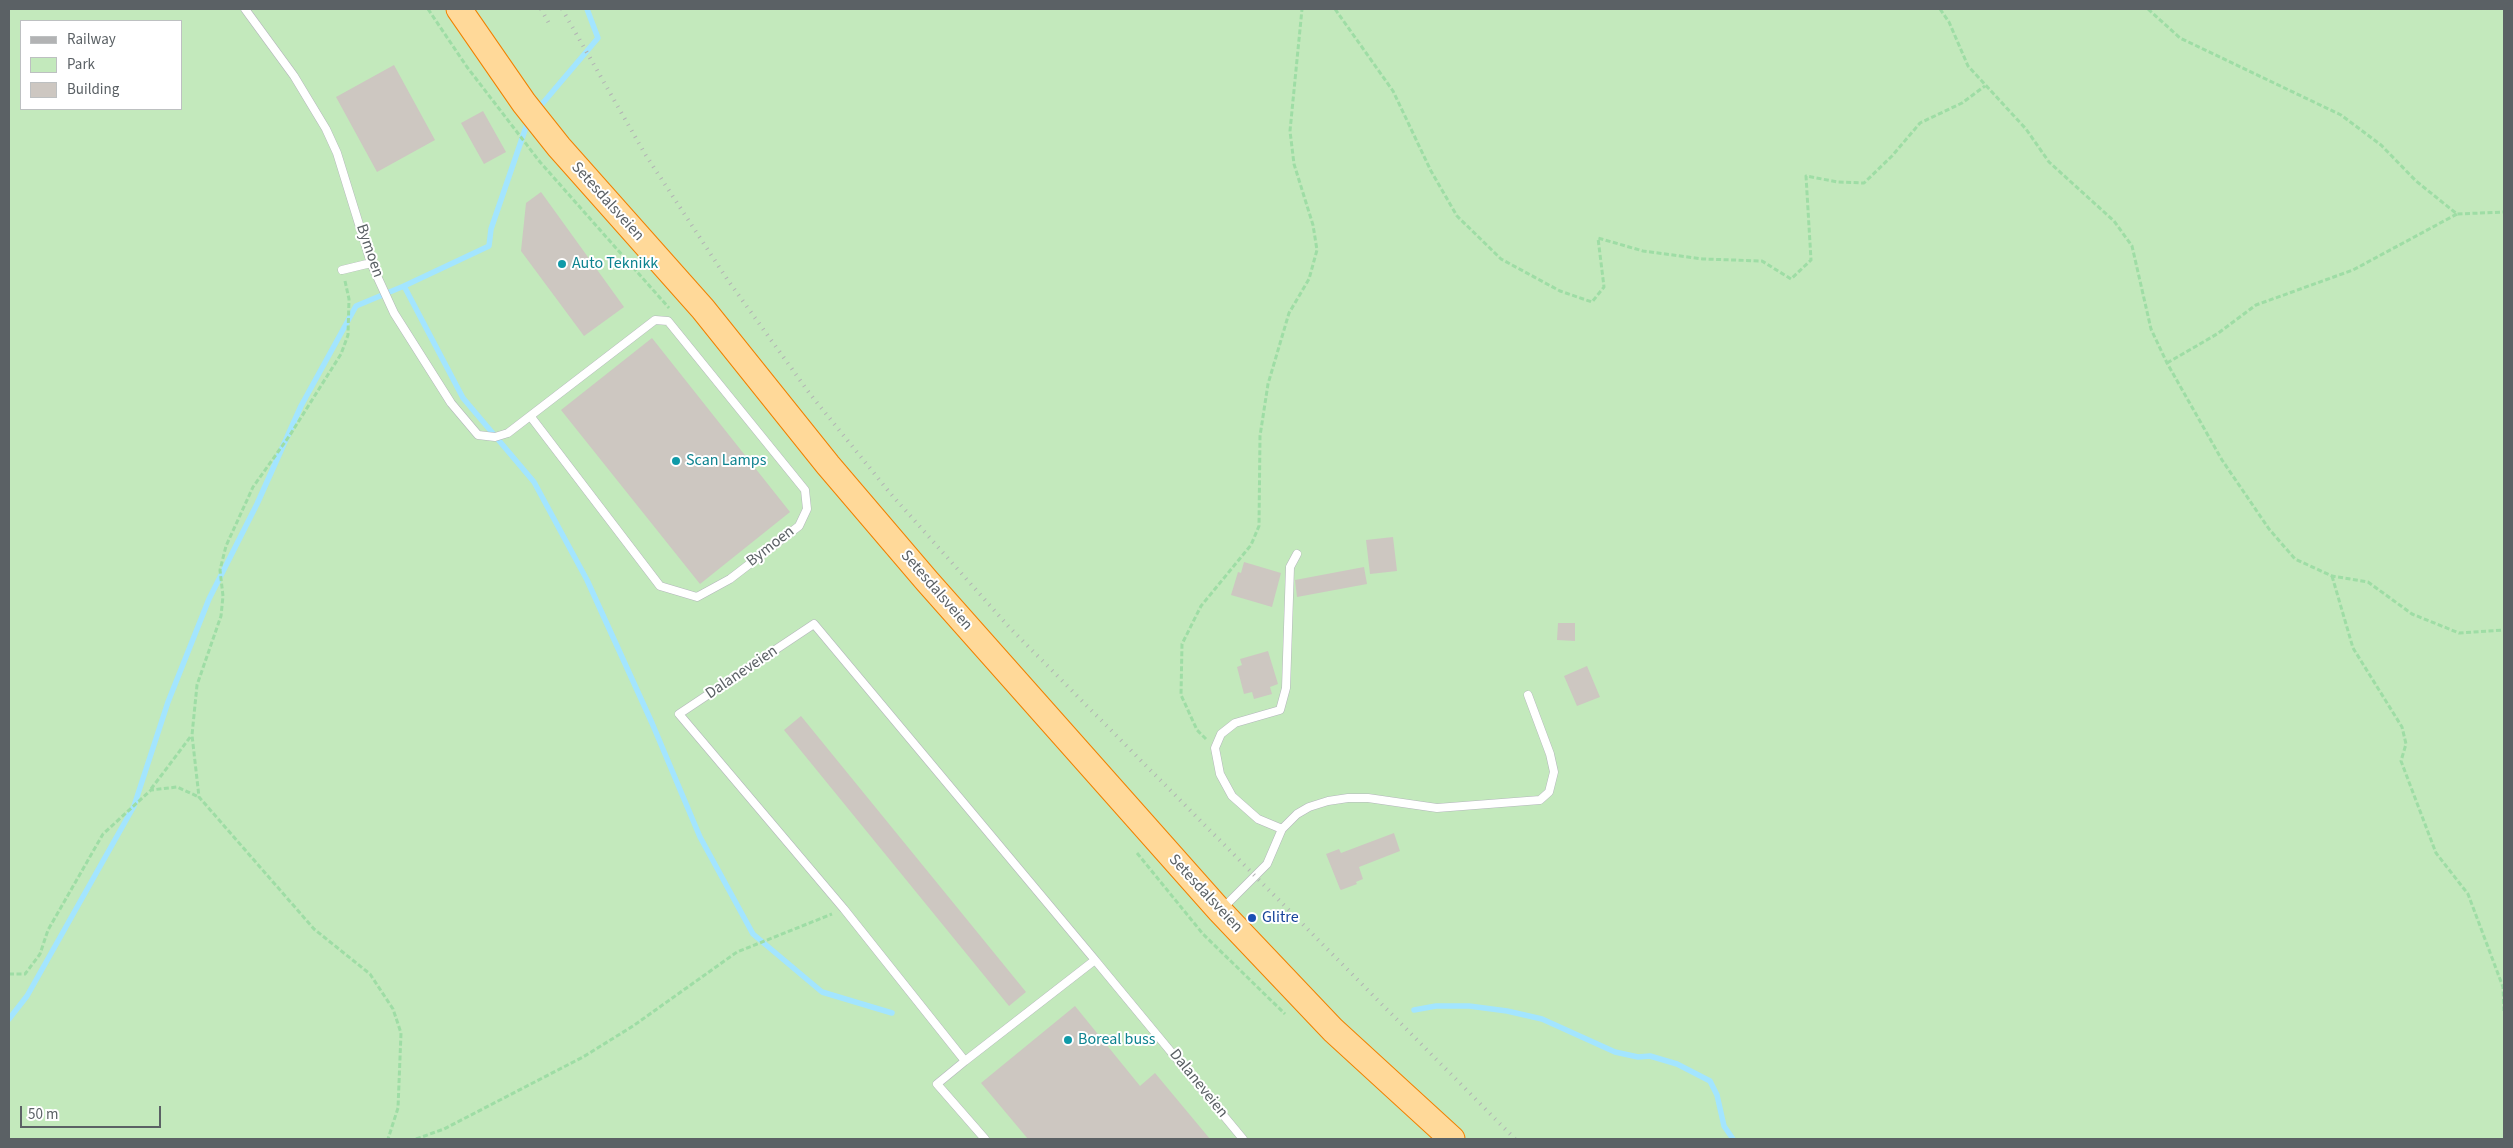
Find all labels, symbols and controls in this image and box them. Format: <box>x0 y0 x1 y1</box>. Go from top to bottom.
legend <box>20 20 182 110</box>
text: Railway <box>67 29 116 50</box>
text: Park <box>67 54 95 75</box>
text: Building <box>67 79 119 100</box>
street label: Setesdalsveien <box>566 158 648 246</box>
street label: Bymoen <box>351 222 387 280</box>
place label: Auto Teknikk <box>572 254 658 274</box>
marker: Auto Teknikk <box>556 258 568 270</box>
place label: Scan Lamps <box>686 451 766 471</box>
marker: Scan Lamps <box>670 455 682 467</box>
street label: Bymoen <box>743 522 799 572</box>
street label: Setesdalsveien <box>896 547 976 635</box>
street label: Dalaneveien <box>702 642 782 704</box>
street label: Setesdalsveien <box>1164 851 1246 937</box>
place label: Glitre <box>1262 908 1299 928</box>
marker: Glitre <box>1246 912 1258 924</box>
place label: Boreal buss <box>1078 1030 1155 1050</box>
marker: Boreal buss <box>1062 1034 1074 1046</box>
street label: Dalaneveien <box>1164 1046 1232 1122</box>
scale bar <box>22 1096 164 1128</box>
text: 50 m <box>28 1104 58 1125</box>

